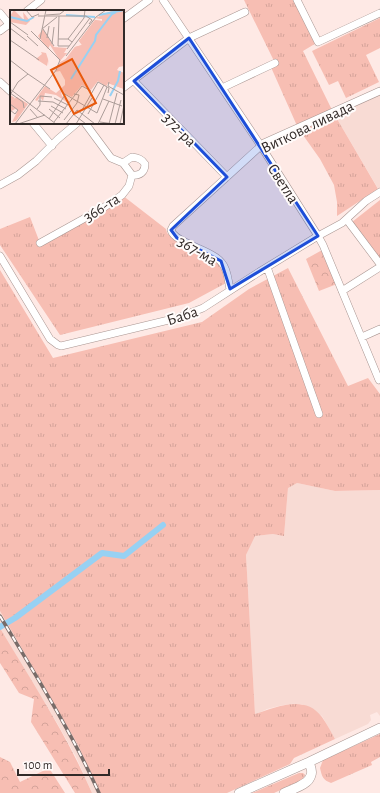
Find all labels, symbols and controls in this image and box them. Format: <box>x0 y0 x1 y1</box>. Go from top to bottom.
inset map <box>10 10 124 124</box>
street label: Виткова ливада <box>259 98 356 156</box>
street label: 372-ра <box>159 109 199 150</box>
street label: Светла <box>265 161 302 206</box>
street label: 366-та <box>80 191 123 225</box>
street label: 367-ма <box>175 233 220 269</box>
street label: Баба <box>165 303 200 328</box>
scale bar <box>18 751 109 777</box>
text: 100 m <box>24 759 52 771</box>

